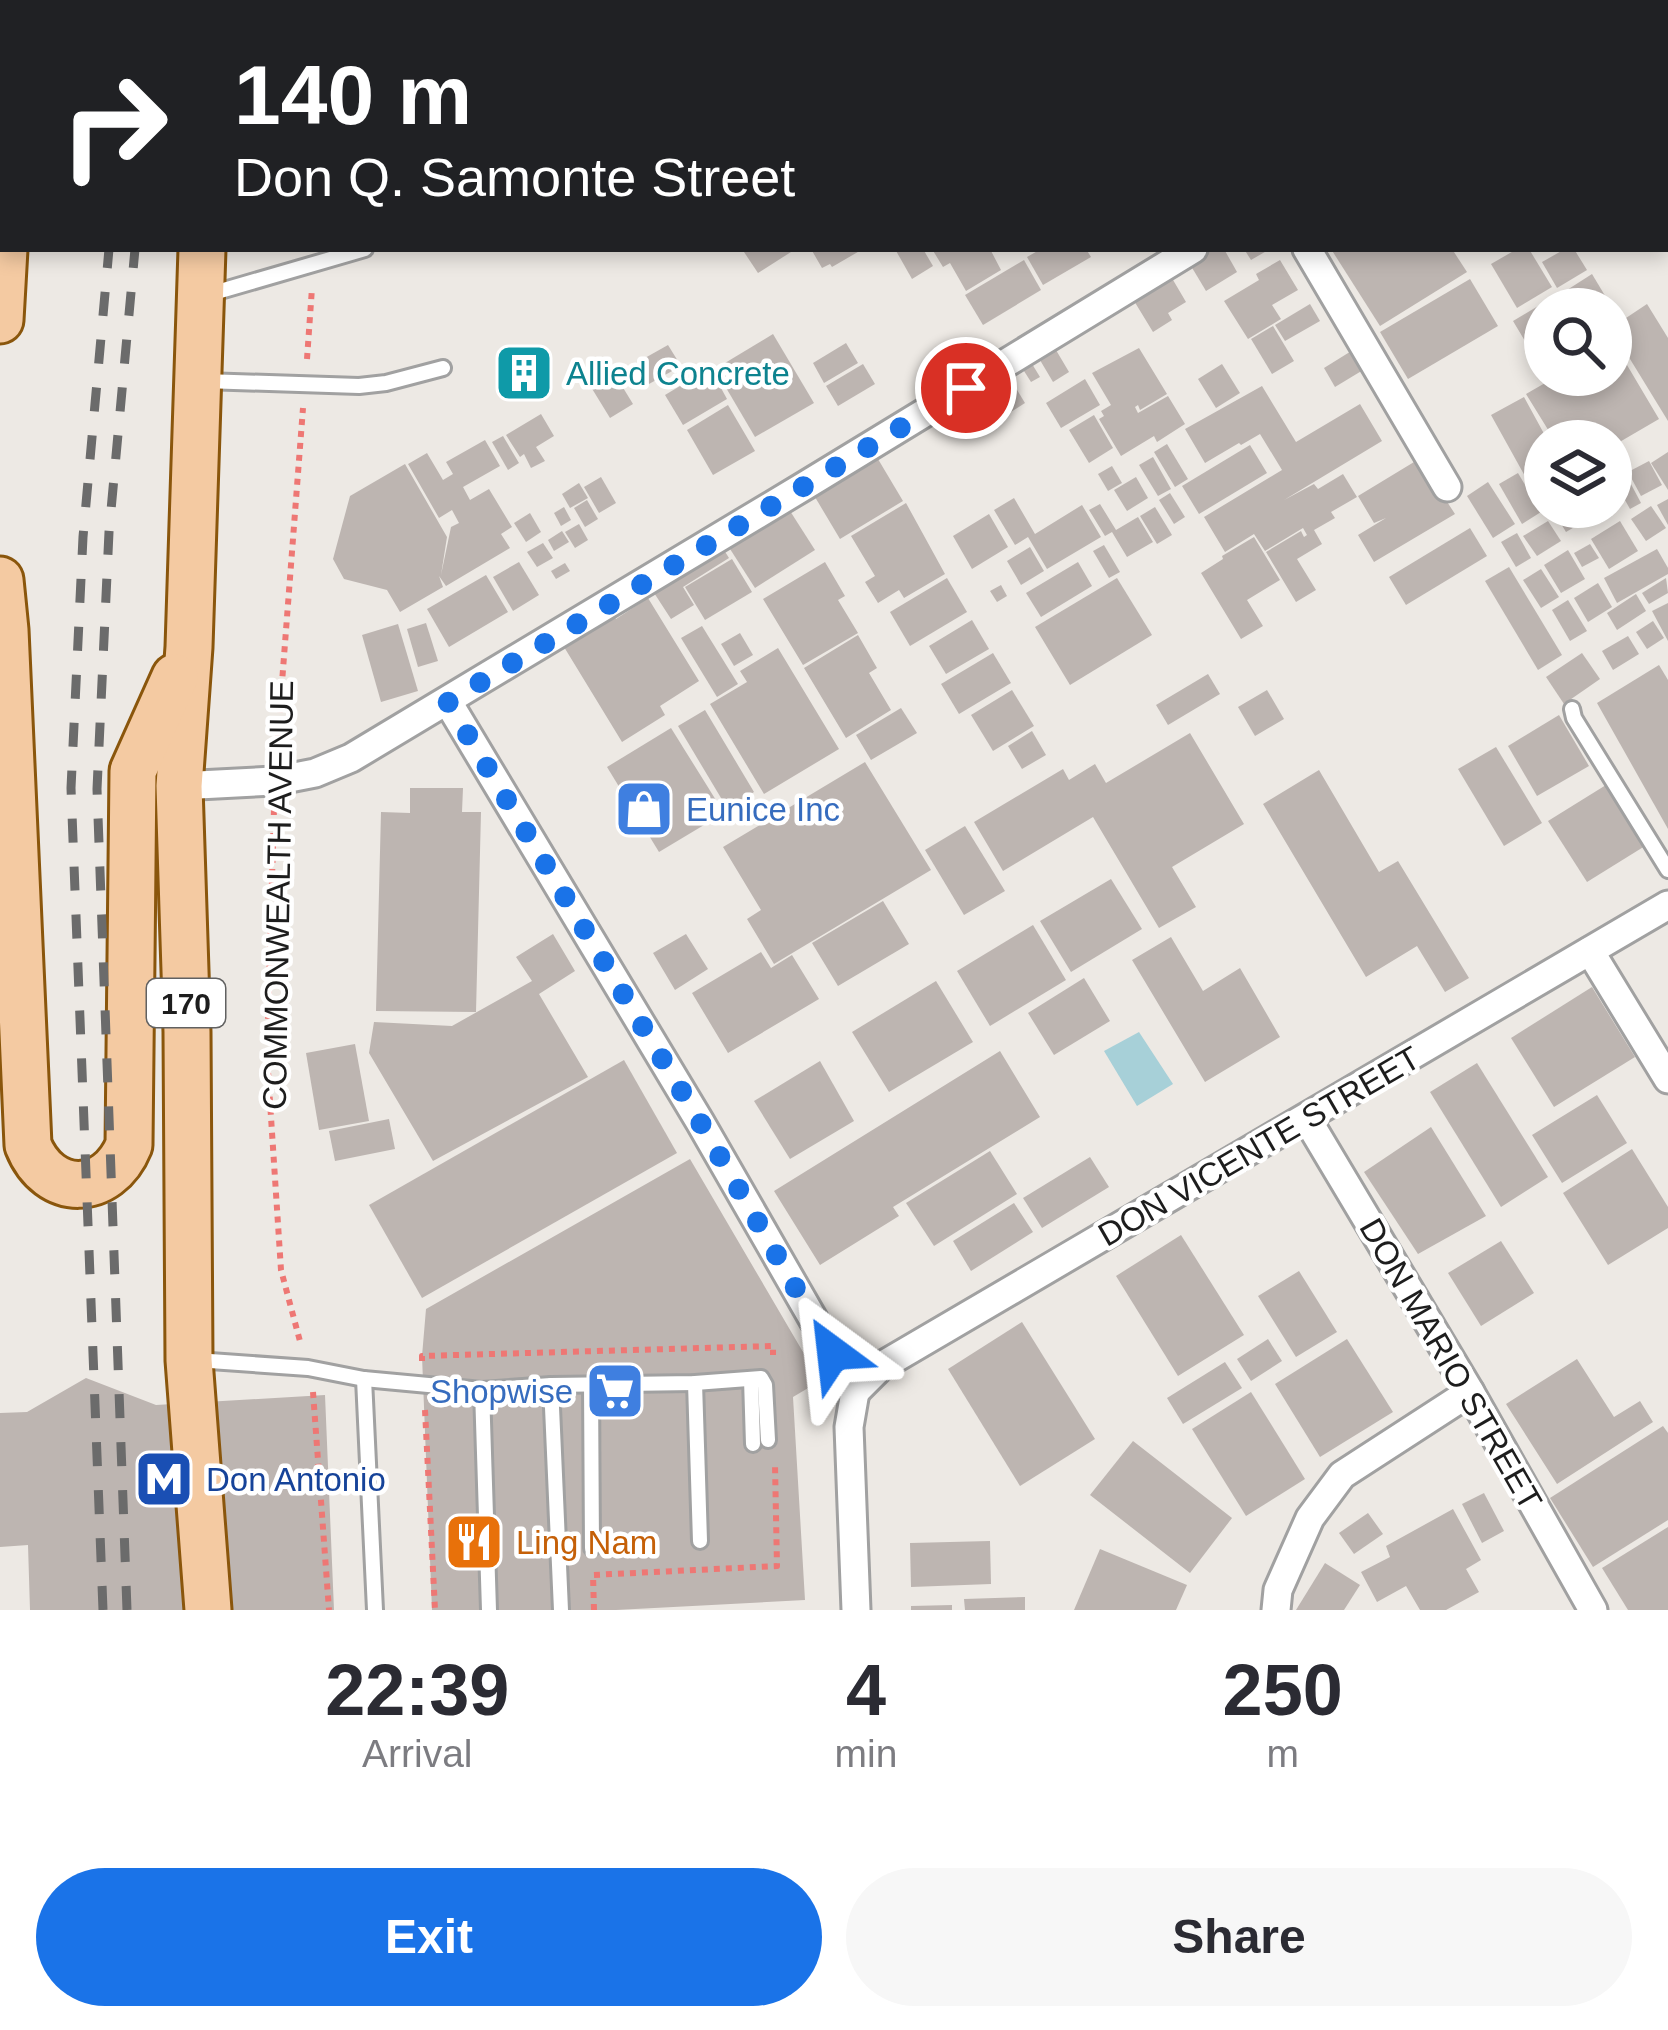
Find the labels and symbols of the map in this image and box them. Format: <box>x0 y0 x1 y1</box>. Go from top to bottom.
pin <box>915 337 1017 439</box>
building icon: Allied Concrete <box>493 342 555 404</box>
place label: Allied Concrete <box>566 355 790 392</box>
street label: COMMONWEALTH AVENUE <box>256 680 300 1110</box>
shop icon: Eunice Inc <box>613 778 675 840</box>
place label: Eunice Inc <box>686 791 840 828</box>
road number: 170 <box>147 979 225 1027</box>
street label: DON VICENTE STREET <box>1092 1039 1426 1253</box>
street label: DON MARIO STREET <box>1352 1212 1550 1516</box>
position arrow <box>770 1290 896 1416</box>
supermarket icon: Shopwise <box>584 1360 646 1422</box>
place label: Shopwise <box>430 1373 573 1410</box>
metro station icon: Don Antonio <box>133 1448 195 1510</box>
place label: Don Antonio <box>206 1461 386 1498</box>
restaurant icon: Ling Nam <box>443 1511 505 1573</box>
place label: Ling Nam <box>516 1524 657 1561</box>

